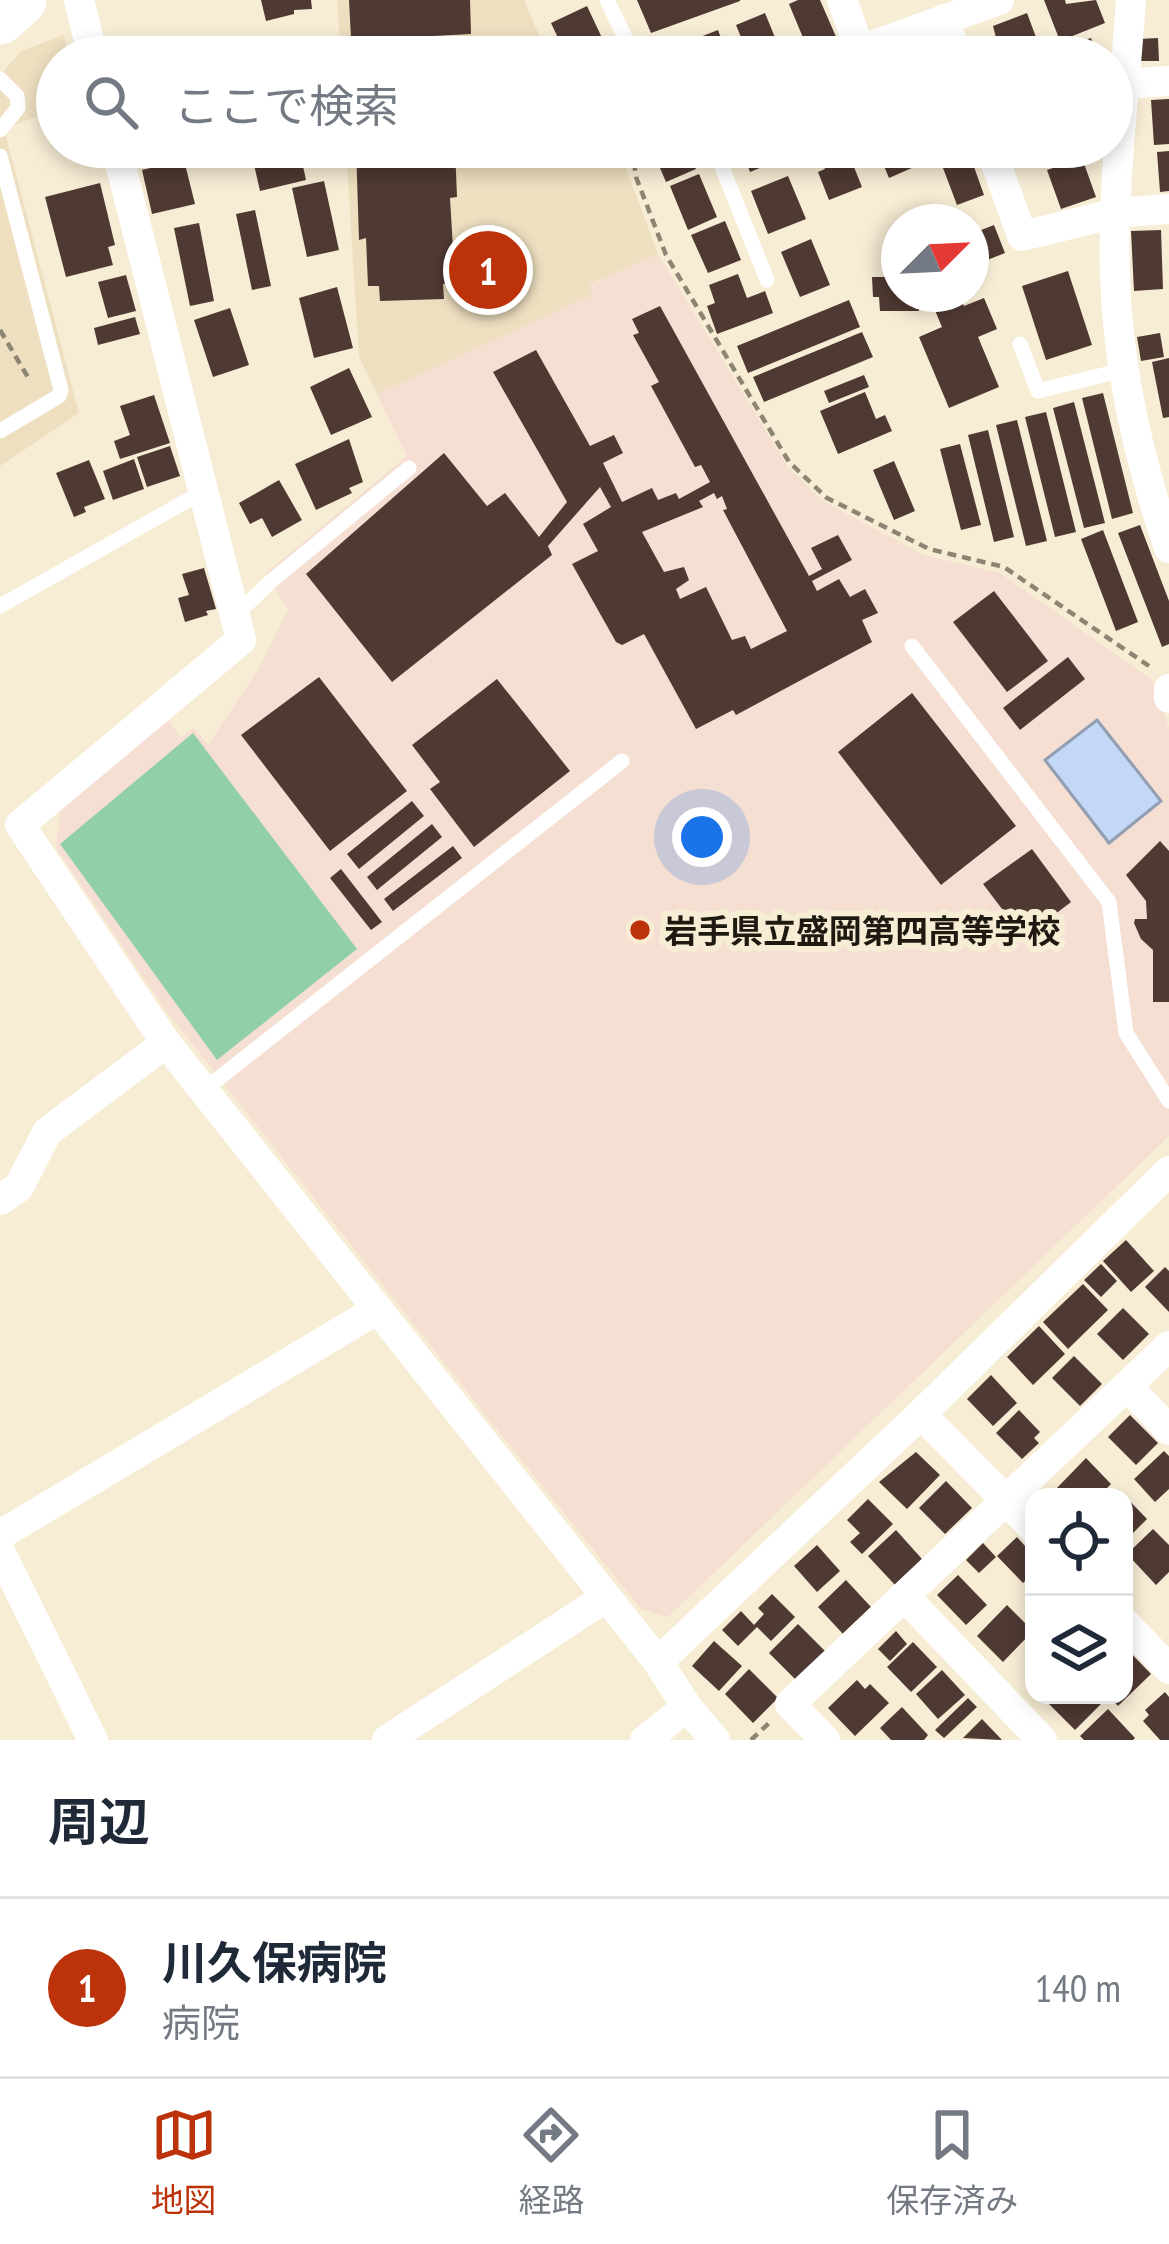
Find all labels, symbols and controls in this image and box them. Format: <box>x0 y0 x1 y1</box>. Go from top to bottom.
search box <box>36 36 1133 168</box>
icon: search <box>78 69 144 135</box>
text: ここで検索 <box>174 76 399 134</box>
north arrow <box>881 204 989 312</box>
pin: 1 <box>449 225 527 315</box>
your location <box>672 807 732 867</box>
place label: 岩手県立盛岡第四高等学校 <box>664 909 1060 952</box>
marker: 岩手県立盛岡第四高等学校 <box>627 917 653 943</box>
map controls <box>1025 1488 1133 1704</box>
button: locate <box>1025 1488 1133 1596</box>
button: layers <box>1025 1596 1133 1704</box>
text: 周辺 <box>48 1788 150 1854</box>
text: 川久保病院 <box>162 1933 387 1991</box>
text: 1 <box>78 1962 96 2013</box>
text: 140 m <box>1035 1962 1121 2013</box>
text: 病院 <box>162 1997 240 2048</box>
tab: 地図 <box>151 2102 217 2222</box>
tab: 経路 <box>518 2102 584 2222</box>
tab: 保存済み <box>886 2102 1018 2222</box>

